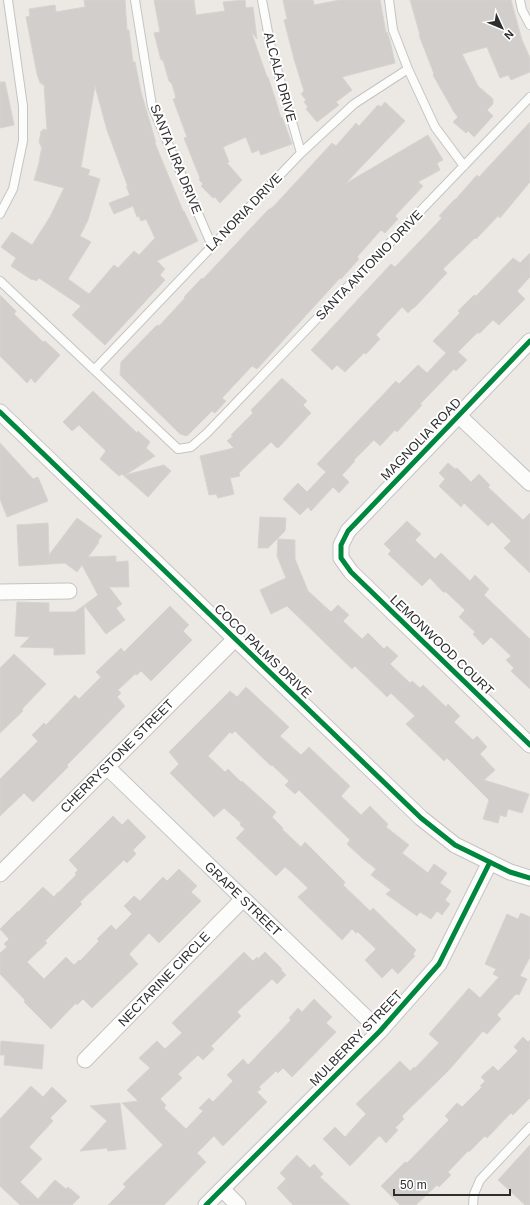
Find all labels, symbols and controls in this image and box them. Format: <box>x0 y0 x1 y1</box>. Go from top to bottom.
north arrow <box>482 8 522 48</box>
text: N <box>502 28 516 42</box>
street label: ALCALA DRIVE <box>261 30 299 124</box>
street label: SANTA LIRA DRIVE <box>147 102 205 216</box>
street label: LA NORIA DRIVE <box>203 170 285 254</box>
street label: SANTA ANTONIO DRIVE <box>313 207 426 323</box>
street label: MAGNOLIA ROAD <box>378 395 464 483</box>
street label: LEMONWOOD COURT <box>387 592 497 698</box>
street label: COCO PALMS DRIVE <box>211 601 315 701</box>
street label: CHERRYSTONE STREET <box>57 696 177 816</box>
street label: GRAPE STREET <box>202 859 284 939</box>
street label: NECTARINE CIRCLE <box>115 928 213 1029</box>
street label: MULBERRY STREET <box>307 987 405 1089</box>
scale bar <box>394 1171 510 1197</box>
text: 50 m <box>400 1178 427 1192</box>

